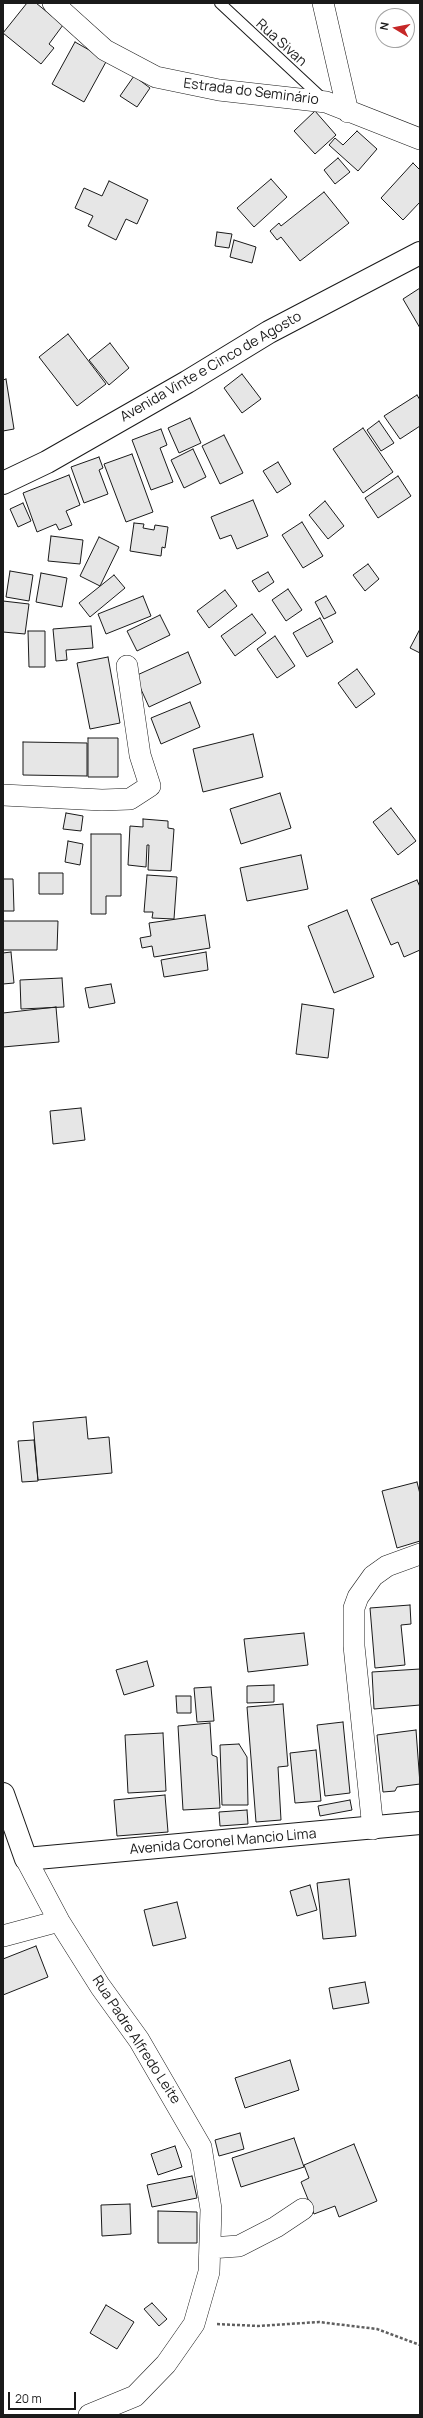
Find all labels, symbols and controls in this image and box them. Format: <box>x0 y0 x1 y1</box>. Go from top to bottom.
north arrow <box>375 8 415 48</box>
street label: Rua Sivan <box>252 16 310 70</box>
text: N <box>376 21 392 31</box>
street label: Estrada do Seminário <box>182 75 320 109</box>
street label: Avenida Vinte e Cinco de Agosto <box>117 308 305 426</box>
street label: Avenida Coronel Mancio Lima <box>129 1825 317 1859</box>
street label: Rua Padre Alfredo Leite <box>88 1973 184 2107</box>
scale bar <box>10 2384 78 2410</box>
text: 20 m <box>15 2390 42 2407</box>

